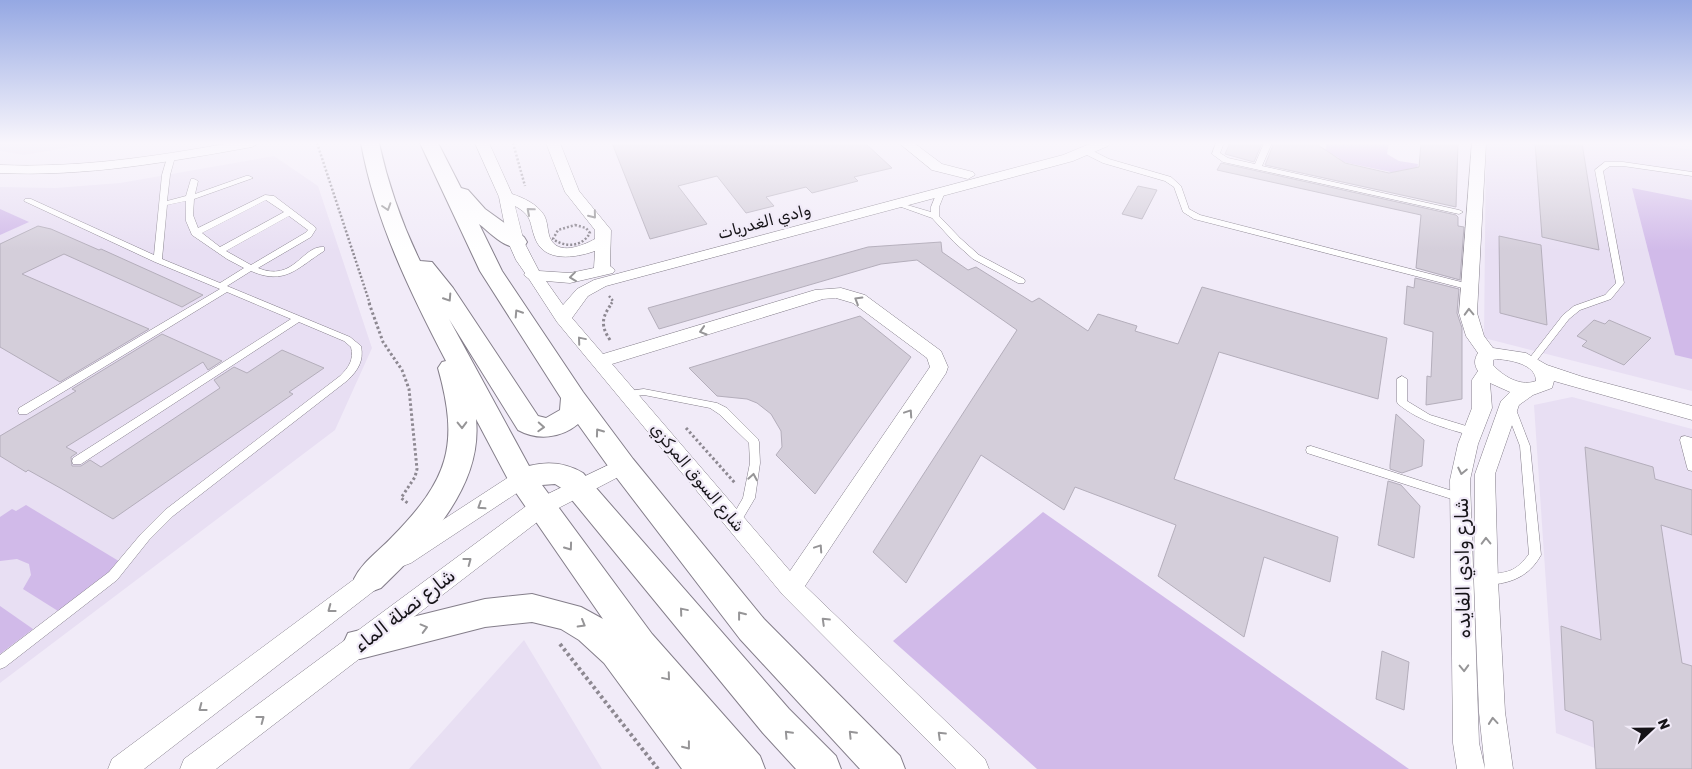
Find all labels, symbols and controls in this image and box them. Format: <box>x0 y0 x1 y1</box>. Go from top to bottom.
street label: وادي الغدريات <box>716 200 813 245</box>
one-way arrow <box>382 202 392 211</box>
one-way arrow <box>526 207 535 216</box>
one-way arrow <box>587 210 596 219</box>
one-way arrow <box>568 271 576 282</box>
one-way arrow <box>441 293 451 302</box>
one-way arrow <box>855 296 864 306</box>
one-way arrow <box>1464 308 1474 316</box>
one-way arrow <box>515 310 524 319</box>
one-way arrow <box>699 326 708 336</box>
one-way arrow <box>578 336 587 345</box>
one-way arrow <box>903 410 913 419</box>
street label: شارع السوق المركزي <box>645 419 749 537</box>
one-way arrow <box>457 421 468 429</box>
one-way arrow <box>537 421 545 432</box>
one-way arrow <box>596 428 605 438</box>
one-way arrow <box>1457 467 1468 475</box>
one-way arrow <box>747 473 757 482</box>
street label: شارع وادي الفايده <box>1450 498 1477 638</box>
one-way arrow <box>478 499 487 509</box>
one-way arrow <box>1481 537 1491 544</box>
one-way arrow <box>564 541 572 550</box>
one-way arrow <box>812 544 822 553</box>
one-way arrow <box>462 558 472 567</box>
street label: شارع نصلة الماء <box>349 564 461 659</box>
one-way arrow <box>327 603 337 612</box>
one-way arrow <box>679 607 688 616</box>
one-way arrow <box>739 612 747 621</box>
one-way arrow <box>576 618 585 628</box>
one-way arrow <box>821 618 830 627</box>
one-way arrow <box>420 623 428 633</box>
one-way arrow <box>1459 664 1469 672</box>
one-way arrow <box>661 671 670 680</box>
one-way arrow <box>199 702 208 710</box>
north arrow <box>1627 704 1677 754</box>
one-way arrow <box>255 716 264 724</box>
one-way arrow <box>1488 716 1499 724</box>
text: N <box>1654 716 1673 732</box>
one-way arrow <box>849 730 858 739</box>
one-way arrow <box>785 731 794 740</box>
one-way arrow <box>937 732 946 741</box>
one-way arrow <box>682 740 690 749</box>

